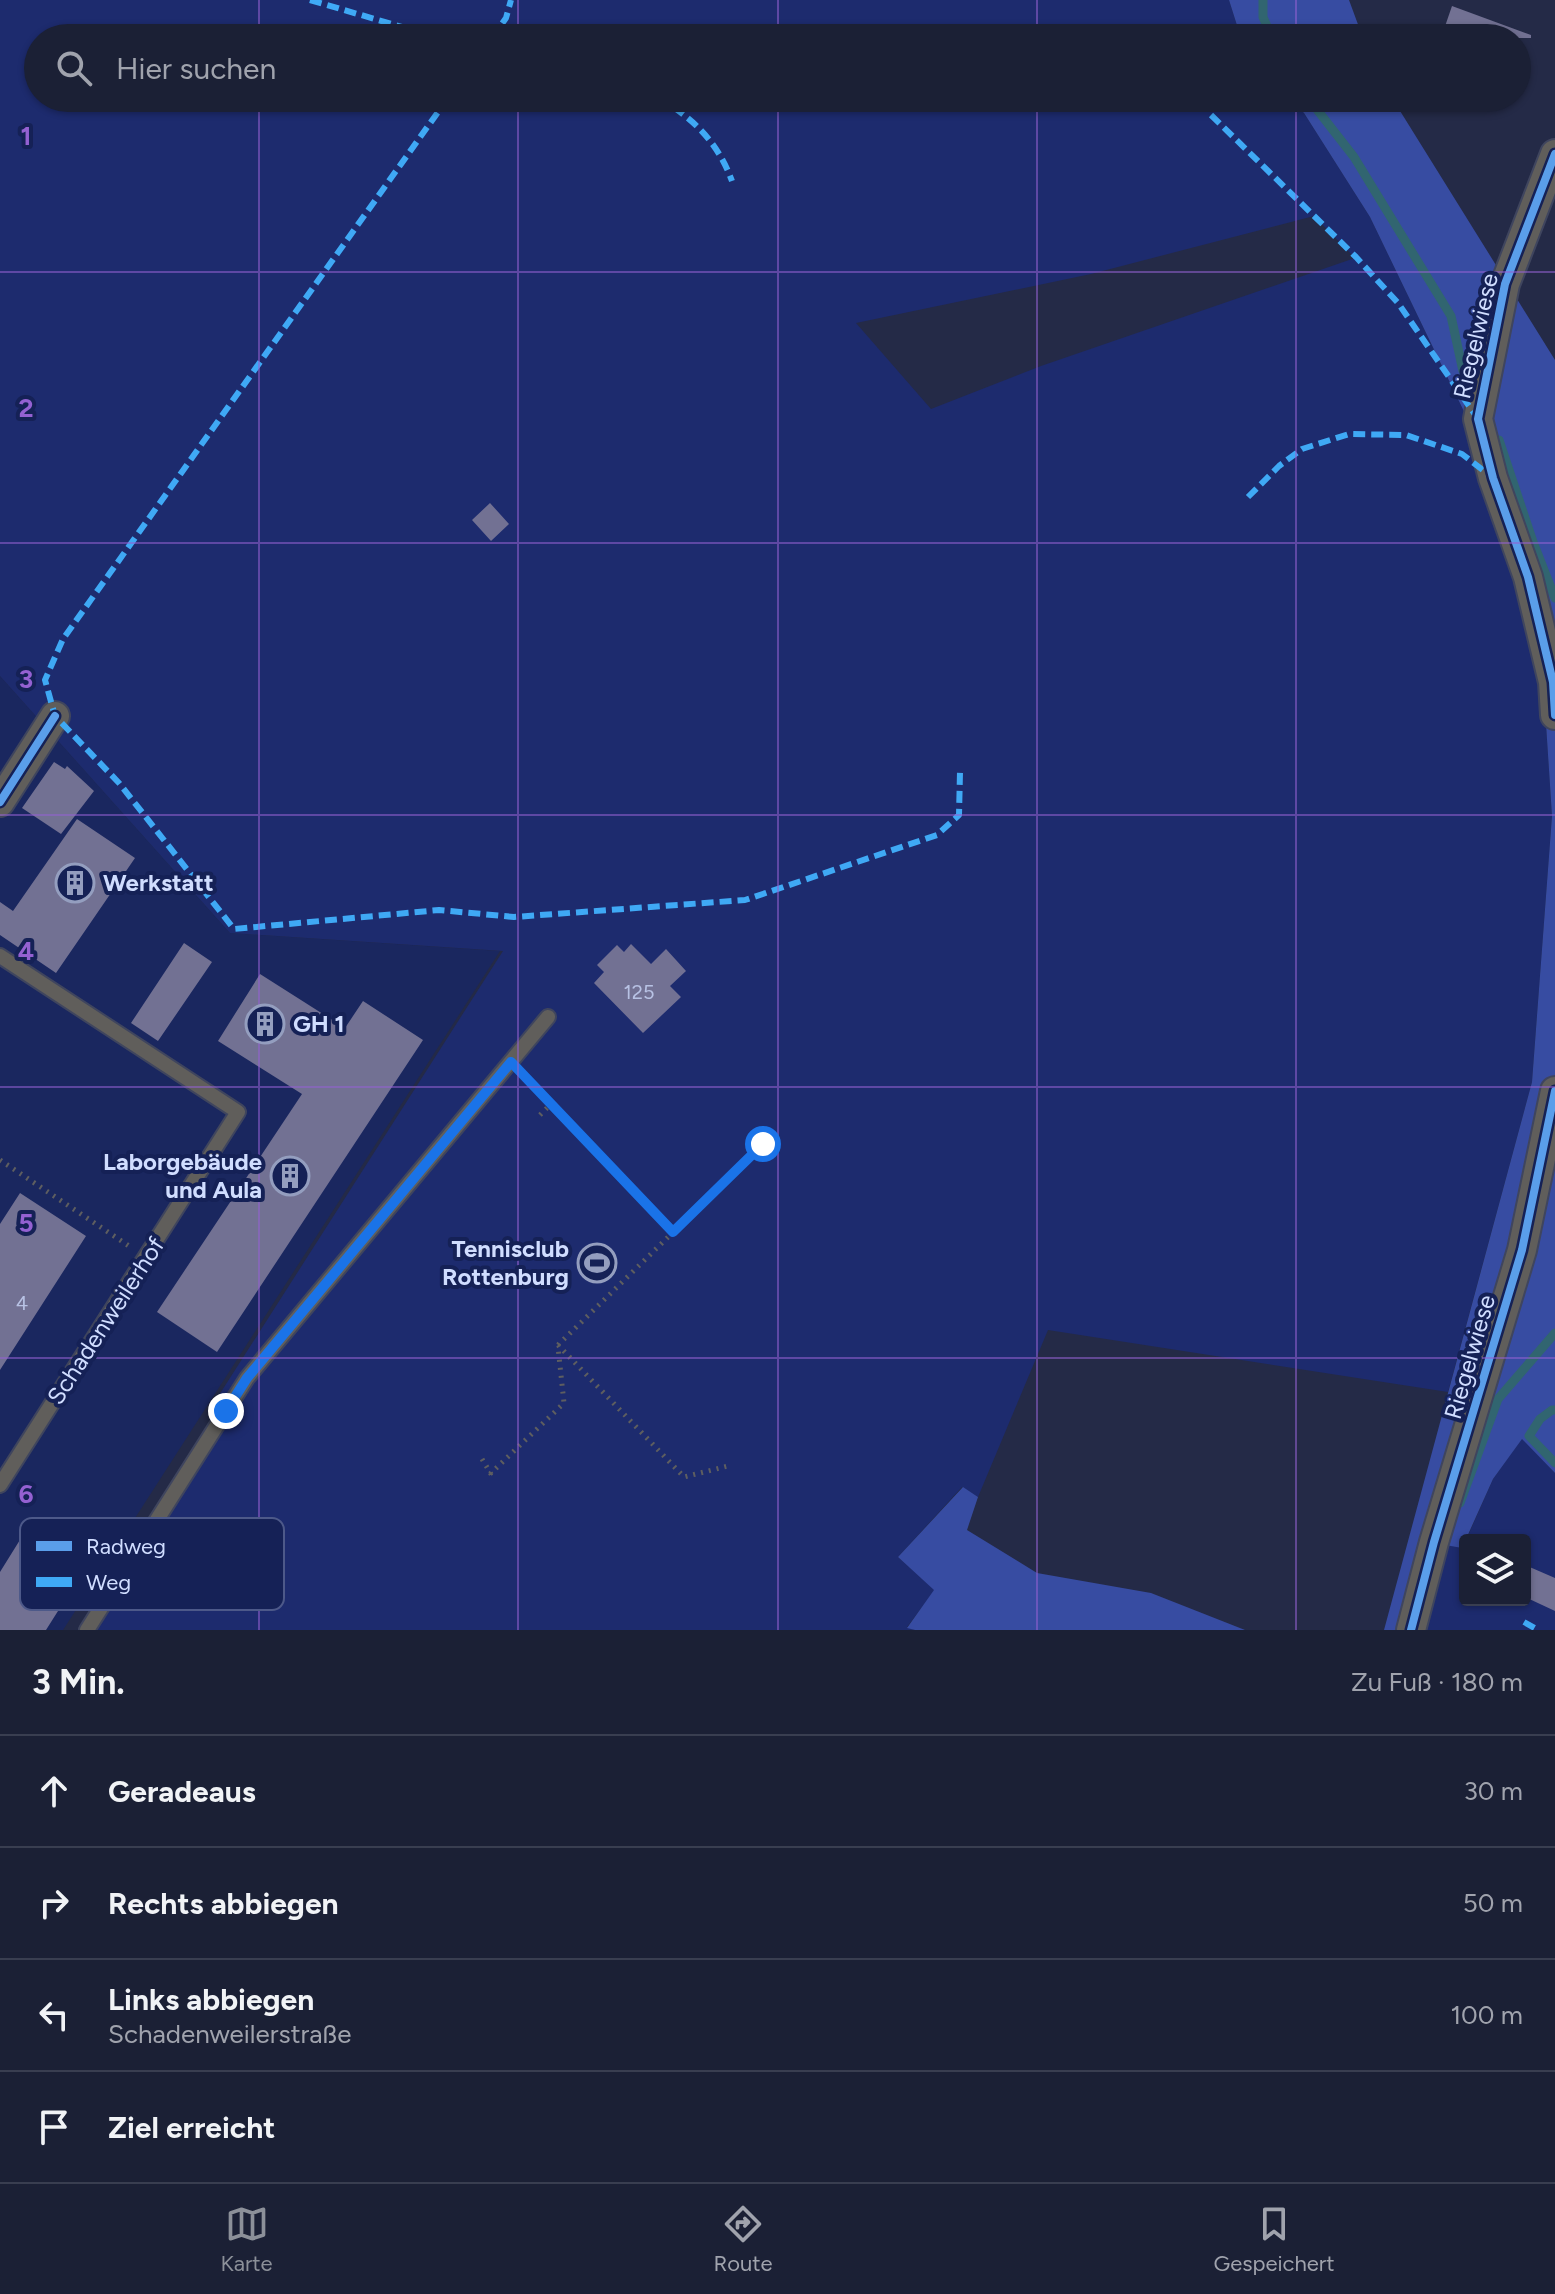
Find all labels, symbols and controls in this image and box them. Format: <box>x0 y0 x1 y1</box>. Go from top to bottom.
search box <box>24 24 1531 112</box>
icon: search <box>52 46 96 90</box>
text: Hier suchen <box>116 50 276 87</box>
text: 1 <box>21 120 31 152</box>
street label: Riegelwiese <box>1447 270 1504 401</box>
text: 2 <box>18 392 34 424</box>
text: 3 <box>19 663 33 695</box>
building icon: Werkstatt <box>54 862 96 904</box>
place label: Werkstatt <box>103 868 214 897</box>
text: 4 <box>18 935 34 967</box>
house number: 125 <box>624 980 654 1004</box>
building icon: GH 1 <box>244 1003 286 1045</box>
place label: GH 1 <box>293 1009 345 1038</box>
route start <box>745 1126 781 1162</box>
place label: Laborgebäude und Aula <box>103 1147 262 1204</box>
building icon: Laborgebäude und Aula <box>269 1155 311 1197</box>
text: 5 <box>18 1207 34 1239</box>
street label: Schadenweilerhof <box>41 1232 171 1410</box>
place label: Tennisclub Rottenburg <box>442 1234 569 1291</box>
sports icon: Tennisclub Rottenburg <box>576 1242 618 1284</box>
house number: 4 <box>16 1291 28 1315</box>
street label: Riegelwiese <box>1438 1291 1501 1422</box>
route end <box>208 1393 244 1429</box>
text: 6 <box>18 1478 34 1510</box>
legend <box>20 1518 284 1610</box>
text: Radweg <box>86 1533 166 1560</box>
map controls <box>1459 1534 1531 1606</box>
button: layers <box>1459 1534 1531 1606</box>
text: Weg <box>86 1569 131 1596</box>
text: 3 Min. <box>32 1662 125 1703</box>
text: Zu Fuß · 180 m <box>1351 1666 1523 1698</box>
icon: ahead <box>32 1769 76 1813</box>
text: Geradeaus <box>108 1773 256 1810</box>
text: 30 m <box>1464 1775 1523 1807</box>
icon: right <box>32 1881 76 1925</box>
text: Rechts abbiegen <box>108 1885 339 1922</box>
text: 50 m <box>1463 1887 1523 1919</box>
text: Links abbiegen <box>108 1981 314 2018</box>
icon: left <box>32 1993 76 2037</box>
text: 100 m <box>1450 1999 1523 2031</box>
text: Schadenweilerstraße <box>108 2018 351 2050</box>
icon: arrive <box>32 2105 76 2149</box>
text: Ziel erreicht <box>108 2109 275 2146</box>
tab: Karte <box>220 2202 273 2277</box>
tab: Route <box>714 2202 773 2277</box>
tab: Gespeichert <box>1213 2202 1335 2277</box>

